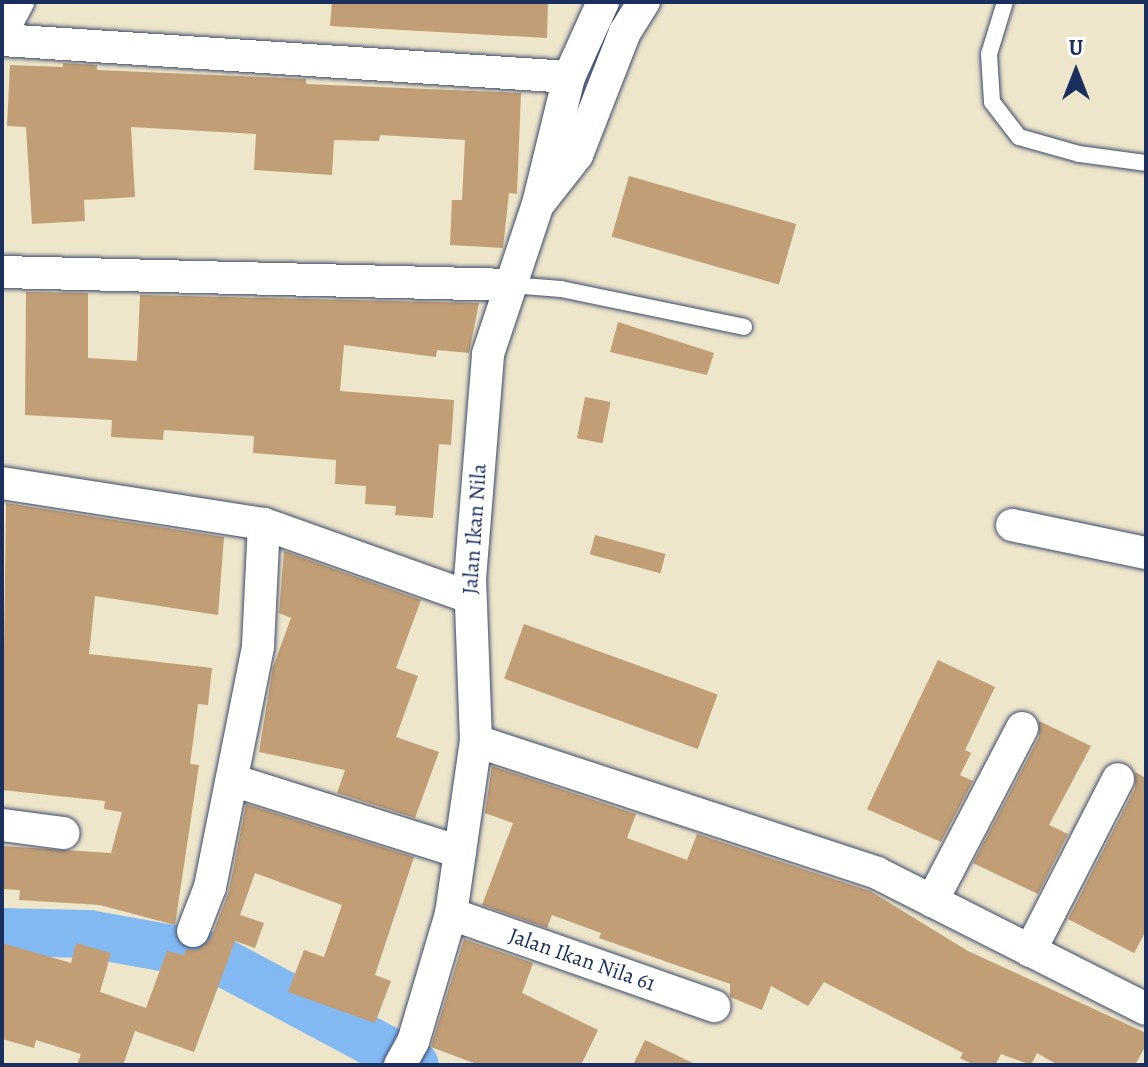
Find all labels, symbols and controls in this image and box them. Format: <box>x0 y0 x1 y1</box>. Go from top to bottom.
north arrow <box>1036 32 1116 112</box>
text: U <box>1069 33 1083 63</box>
street label: Jalan Ikan Nila <box>457 463 493 595</box>
street label: Jalan Ikan Nila 61 <box>505 923 659 997</box>

